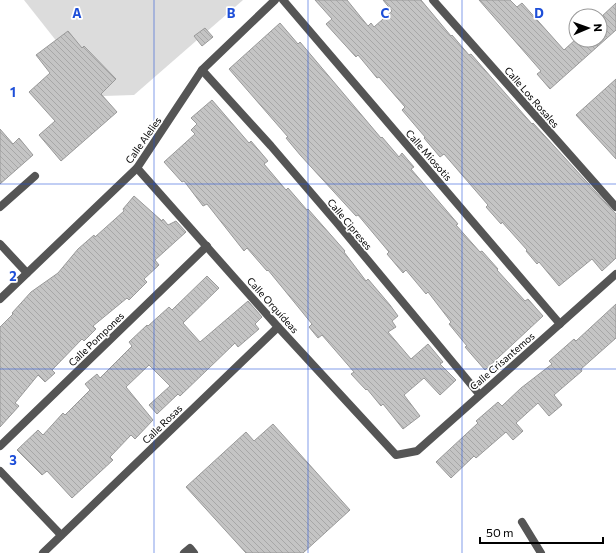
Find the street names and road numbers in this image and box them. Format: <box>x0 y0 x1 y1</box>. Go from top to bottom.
street label: Calle Los Rosales <box>502 64 562 130</box>
street label: Calle Alelies <box>123 114 164 166</box>
street label: Calle Miosotis <box>403 127 455 183</box>
street label: Calle Cipreses <box>325 196 375 252</box>
street label: Calle Orquídeas <box>245 275 302 336</box>
street label: Calle Pompones <box>66 309 127 369</box>
street label: Calle Crisantemos <box>467 329 537 392</box>
street label: Calle Rosas <box>140 402 185 446</box>

